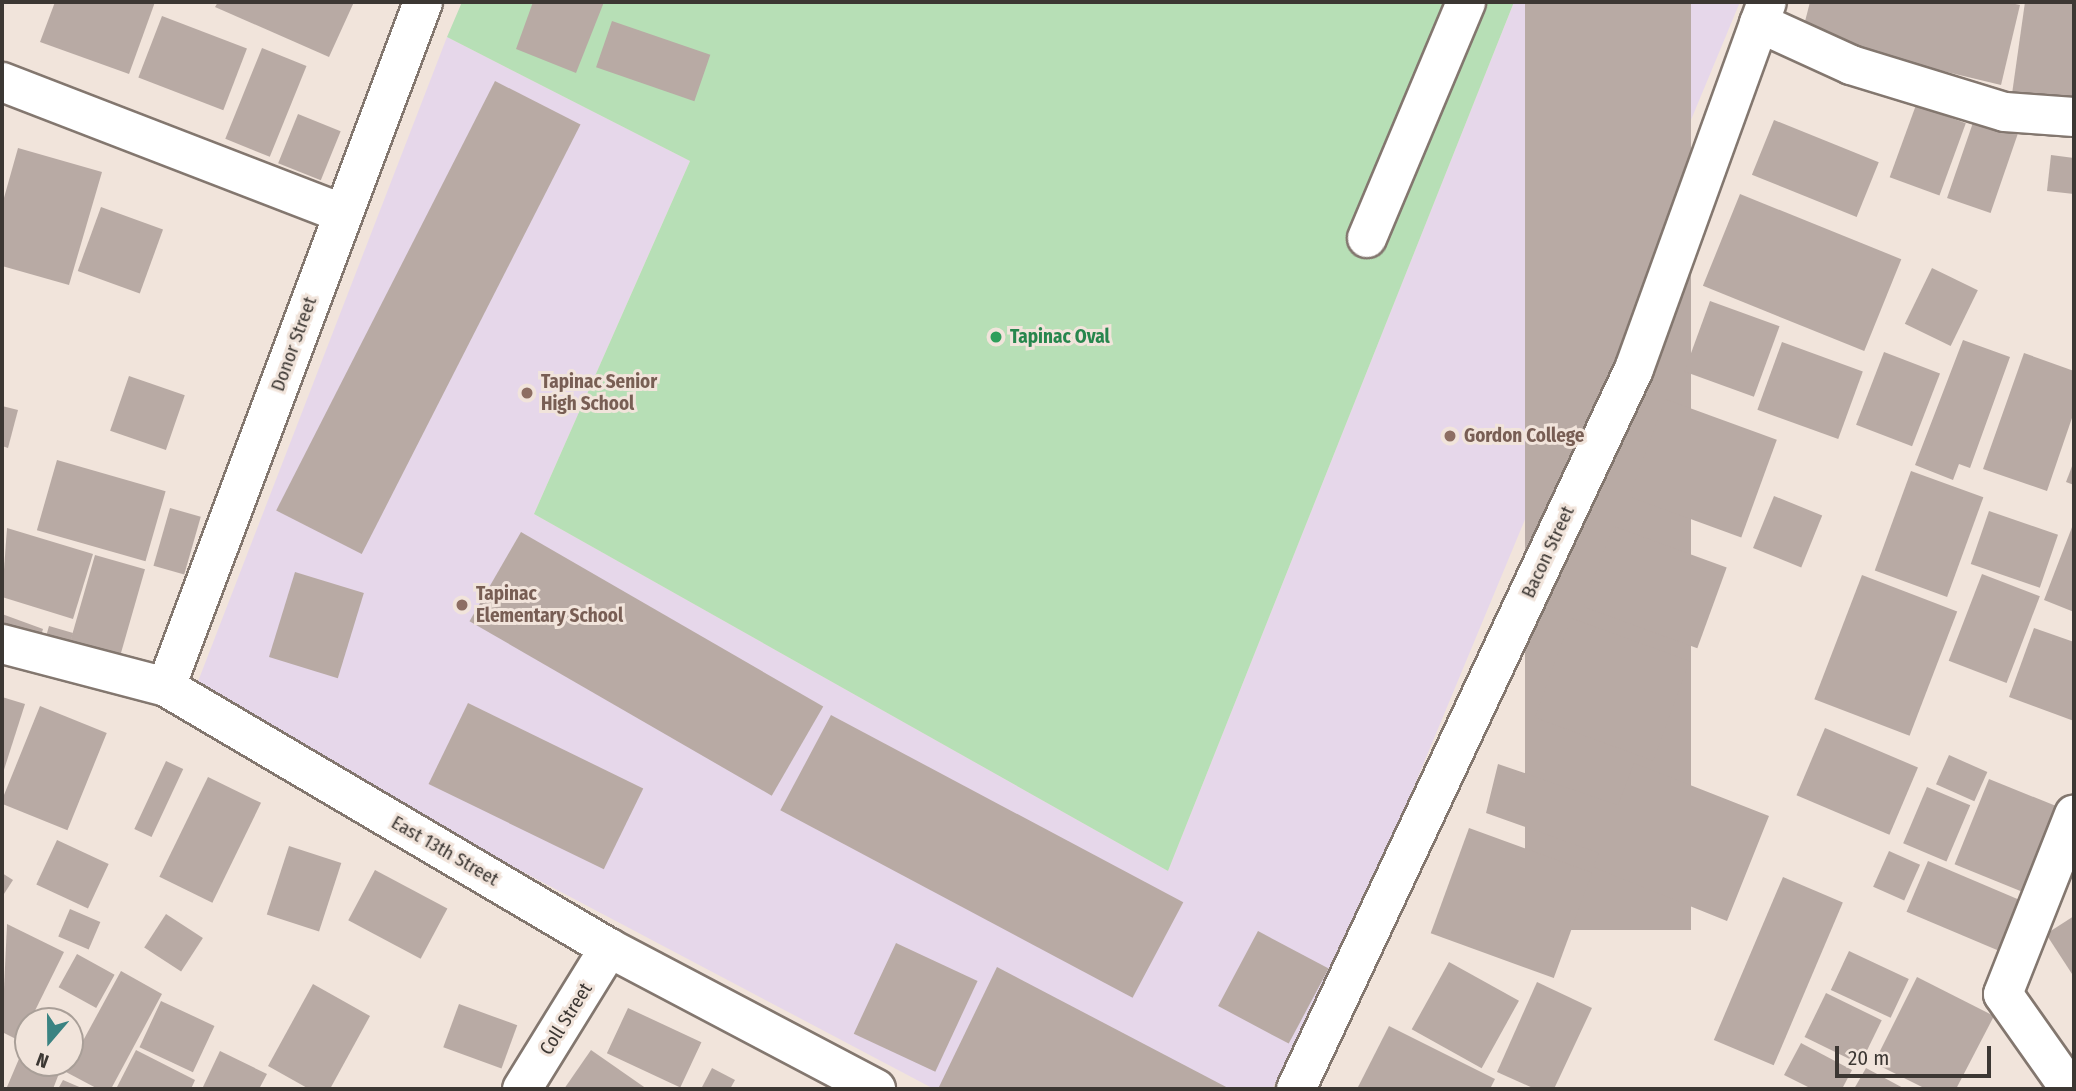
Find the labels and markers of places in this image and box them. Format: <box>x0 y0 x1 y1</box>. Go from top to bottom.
place label: Tapinac Oval <box>1010 326 1110 348</box>
marker: Tapinac Oval <box>988 329 1004 345</box>
place label: Tapinac Senior High School <box>541 371 657 415</box>
marker: Tapinac Senior High School <box>519 385 535 401</box>
place label: Gordon College <box>1464 425 1584 447</box>
marker: Gordon College <box>1442 428 1458 444</box>
place label: Tapinac Elementary School <box>476 583 623 627</box>
marker: Tapinac Elementary School <box>454 597 470 613</box>

